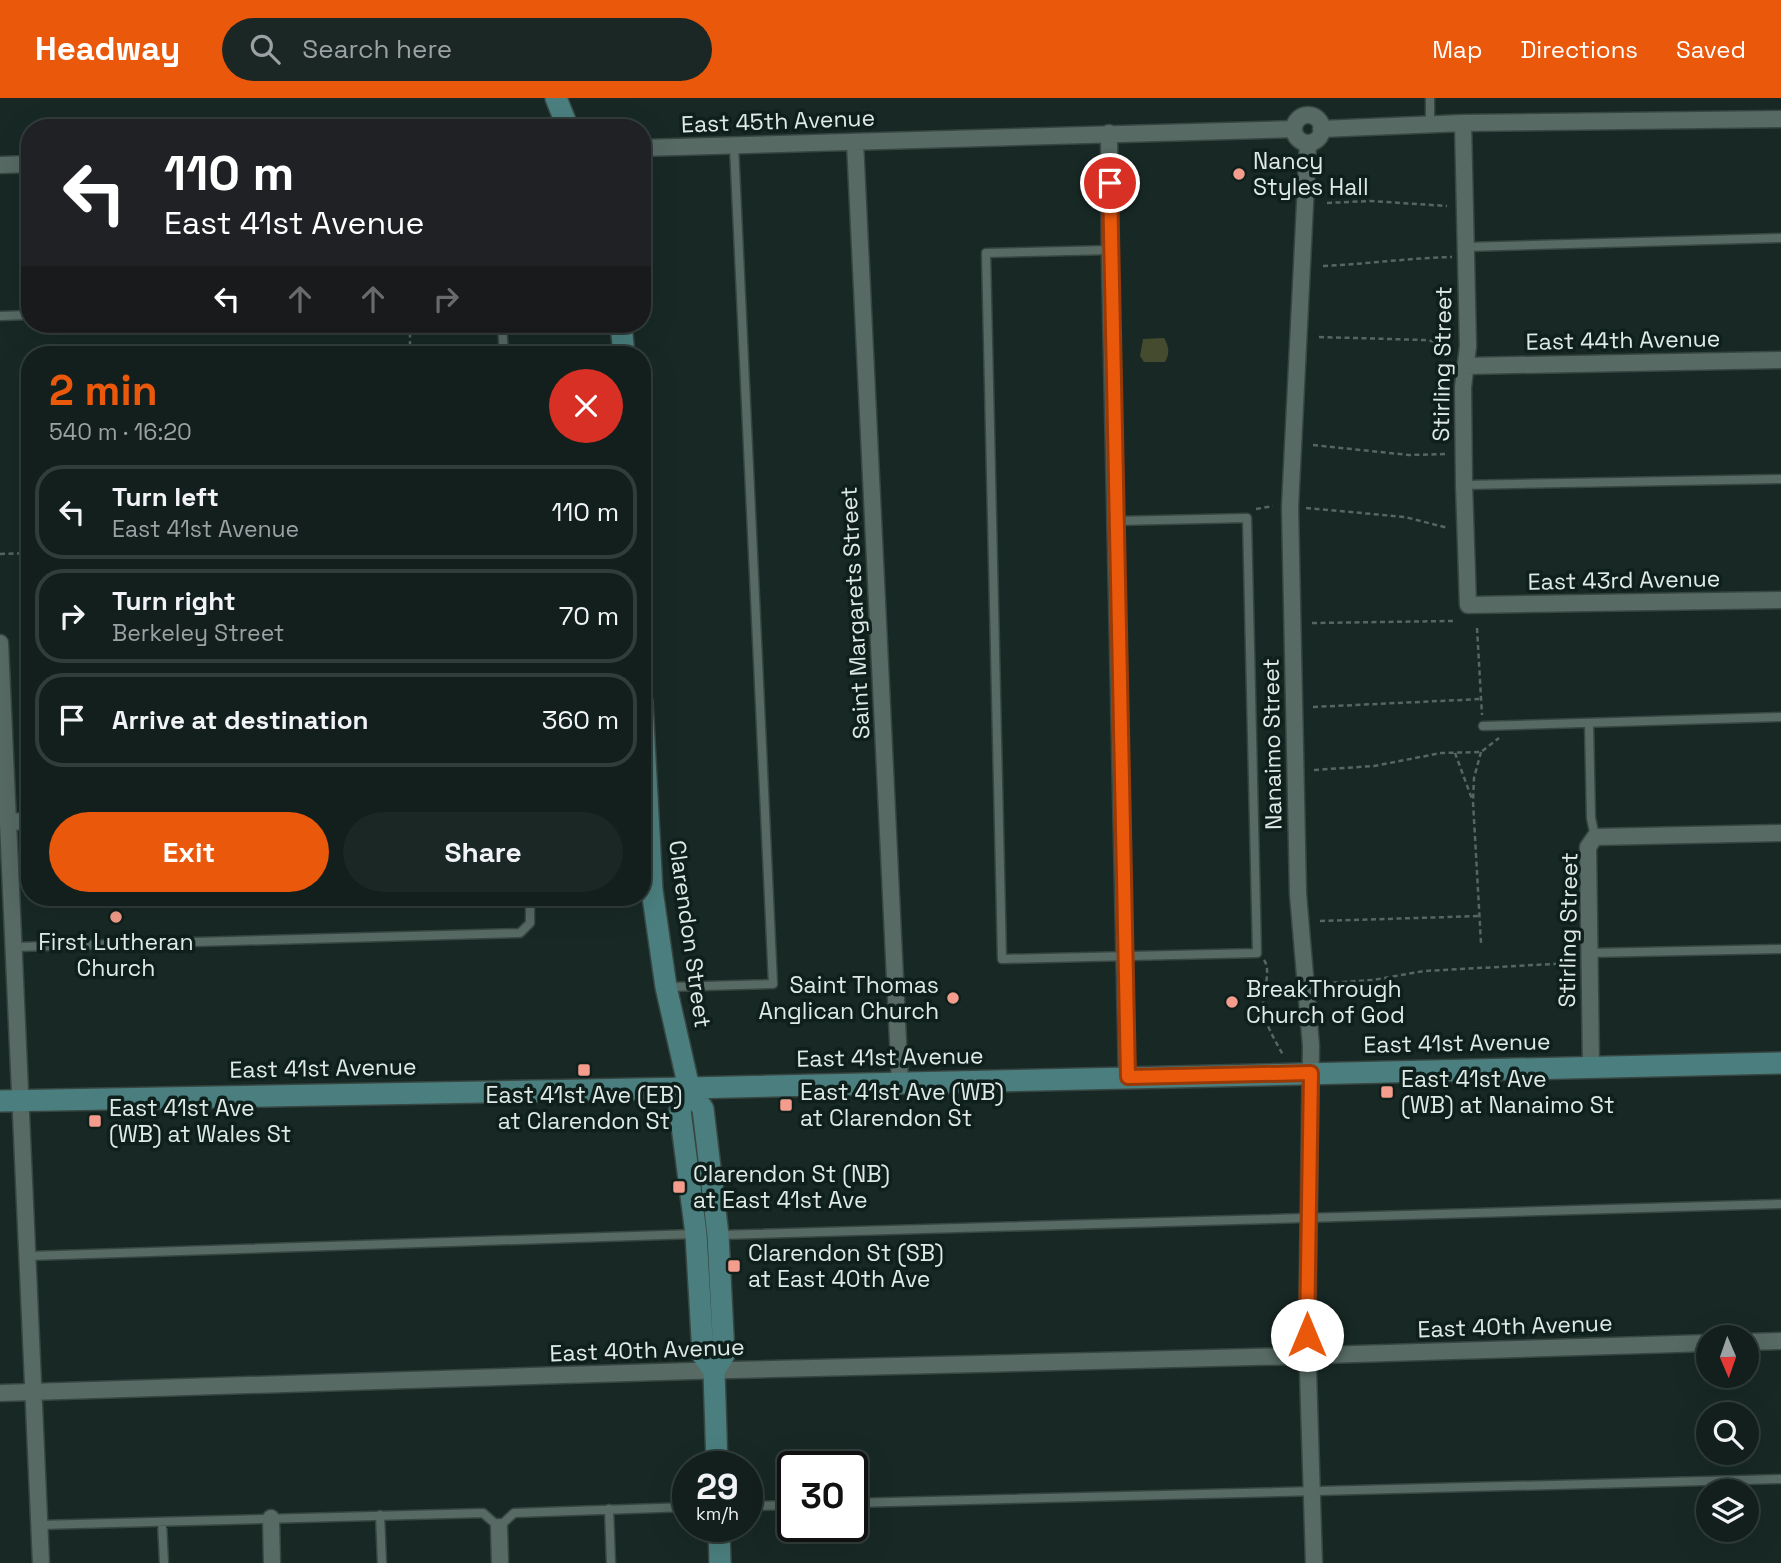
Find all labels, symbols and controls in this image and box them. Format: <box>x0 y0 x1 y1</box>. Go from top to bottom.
search box <box>222 18 712 81</box>
text: Headway <box>35 28 180 70</box>
icon: search <box>246 30 284 68</box>
text: Search here <box>302 32 452 66</box>
text: Map <box>1432 34 1482 65</box>
text: Directions <box>1520 34 1638 65</box>
text: Saved <box>1676 34 1746 65</box>
street label: East 45th Avenue <box>680 103 876 139</box>
text: 110 m <box>164 142 294 204</box>
place label: Nancy Styles Hall <box>1253 146 1369 202</box>
icon: left <box>49 147 140 238</box>
pin <box>1080 153 1140 213</box>
icon: arrive <box>1091 164 1129 202</box>
marker: Nancy Styles Hall <box>1231 166 1247 182</box>
text: East 41st Avenue <box>164 203 424 243</box>
icon: left <box>208 280 246 318</box>
icon: ahead <box>281 280 319 318</box>
icon: ahead <box>354 280 392 318</box>
icon: right <box>427 280 465 318</box>
street label: Stirling Street <box>1426 286 1458 442</box>
street label: East 44th Avenue <box>1525 323 1721 357</box>
text: 2 min <box>49 364 158 417</box>
button: close <box>549 369 623 443</box>
text: 540 m · 16:20 <box>49 417 192 447</box>
text: Turn left <box>112 480 219 514</box>
street label: Saint Margarets Street <box>833 486 877 740</box>
icon: left <box>53 493 91 531</box>
text: 110 m <box>552 495 619 529</box>
text: East 41st Avenue <box>112 514 299 544</box>
street label: East 43rd Avenue <box>1527 563 1721 597</box>
text: Turn right <box>112 584 236 618</box>
icon: right <box>53 597 91 635</box>
text: 70 m <box>559 599 619 633</box>
text: Berkeley Street <box>112 618 284 648</box>
street label: Nanaimo Street <box>1256 658 1288 830</box>
icon: arrive <box>53 701 91 739</box>
text: Arrive at destination <box>112 703 369 737</box>
text: 360 m <box>542 703 619 737</box>
button: Exit <box>49 812 329 892</box>
button: Share <box>343 812 623 892</box>
street label: Clarendon Street <box>662 838 718 1030</box>
street label: Stirling Street <box>1552 852 1584 1008</box>
marker: First Lutheran Church <box>108 909 124 925</box>
place label: First Lutheran Church <box>38 927 194 983</box>
place label: Saint Thomas Anglican Church <box>759 970 939 1026</box>
place label: BreakThrough Church of God <box>1246 974 1405 1030</box>
marker: Saint Thomas Anglican Church <box>945 990 961 1006</box>
marker: BreakThrough Church of God <box>1224 994 1240 1010</box>
street label: East 41st Avenue <box>1363 1026 1551 1060</box>
street label: East 41st Avenue <box>796 1040 984 1074</box>
street label: East 41st Avenue <box>229 1051 417 1085</box>
marker: East 41st Ave (EB) at Clarendon St <box>576 1062 592 1078</box>
place label: East 41st Ave (WB) at Nanaimo St <box>1401 1064 1615 1120</box>
place label: East 41st Ave (WB) at Clarendon St <box>800 1077 1004 1133</box>
place label: East 41st Ave (EB) at Clarendon St <box>486 1080 682 1136</box>
marker: East 41st Ave (WB) at Nanaimo St <box>1379 1084 1395 1100</box>
place label: East 41st Ave (WB) at Wales St <box>109 1093 291 1149</box>
marker: East 41st Ave (WB) at Clarendon St <box>778 1097 794 1113</box>
marker: East 41st Ave (WB) at Wales St <box>87 1113 103 1129</box>
place label: Clarendon St (NB) at East 41st Ave <box>693 1159 890 1215</box>
marker: Clarendon St (NB) at East 41st Ave <box>671 1179 687 1195</box>
place label: Clarendon St (SB) at East 40th Ave <box>748 1238 944 1294</box>
marker: Clarendon St (SB) at East 40th Ave <box>726 1258 742 1274</box>
position arrow <box>1270 1298 1344 1372</box>
street label: East 40th Avenue <box>1417 1308 1613 1344</box>
north arrow <box>1696 1325 1759 1388</box>
map controls <box>1696 1325 1759 1542</box>
street label: East 40th Avenue <box>549 1332 745 1368</box>
button: search <box>1696 1402 1759 1465</box>
speed limit sign: 30 <box>777 1451 868 1542</box>
text: 29 <box>696 1465 739 1509</box>
button: layers <box>1696 1479 1759 1542</box>
text: km/h <box>696 1502 739 1525</box>

